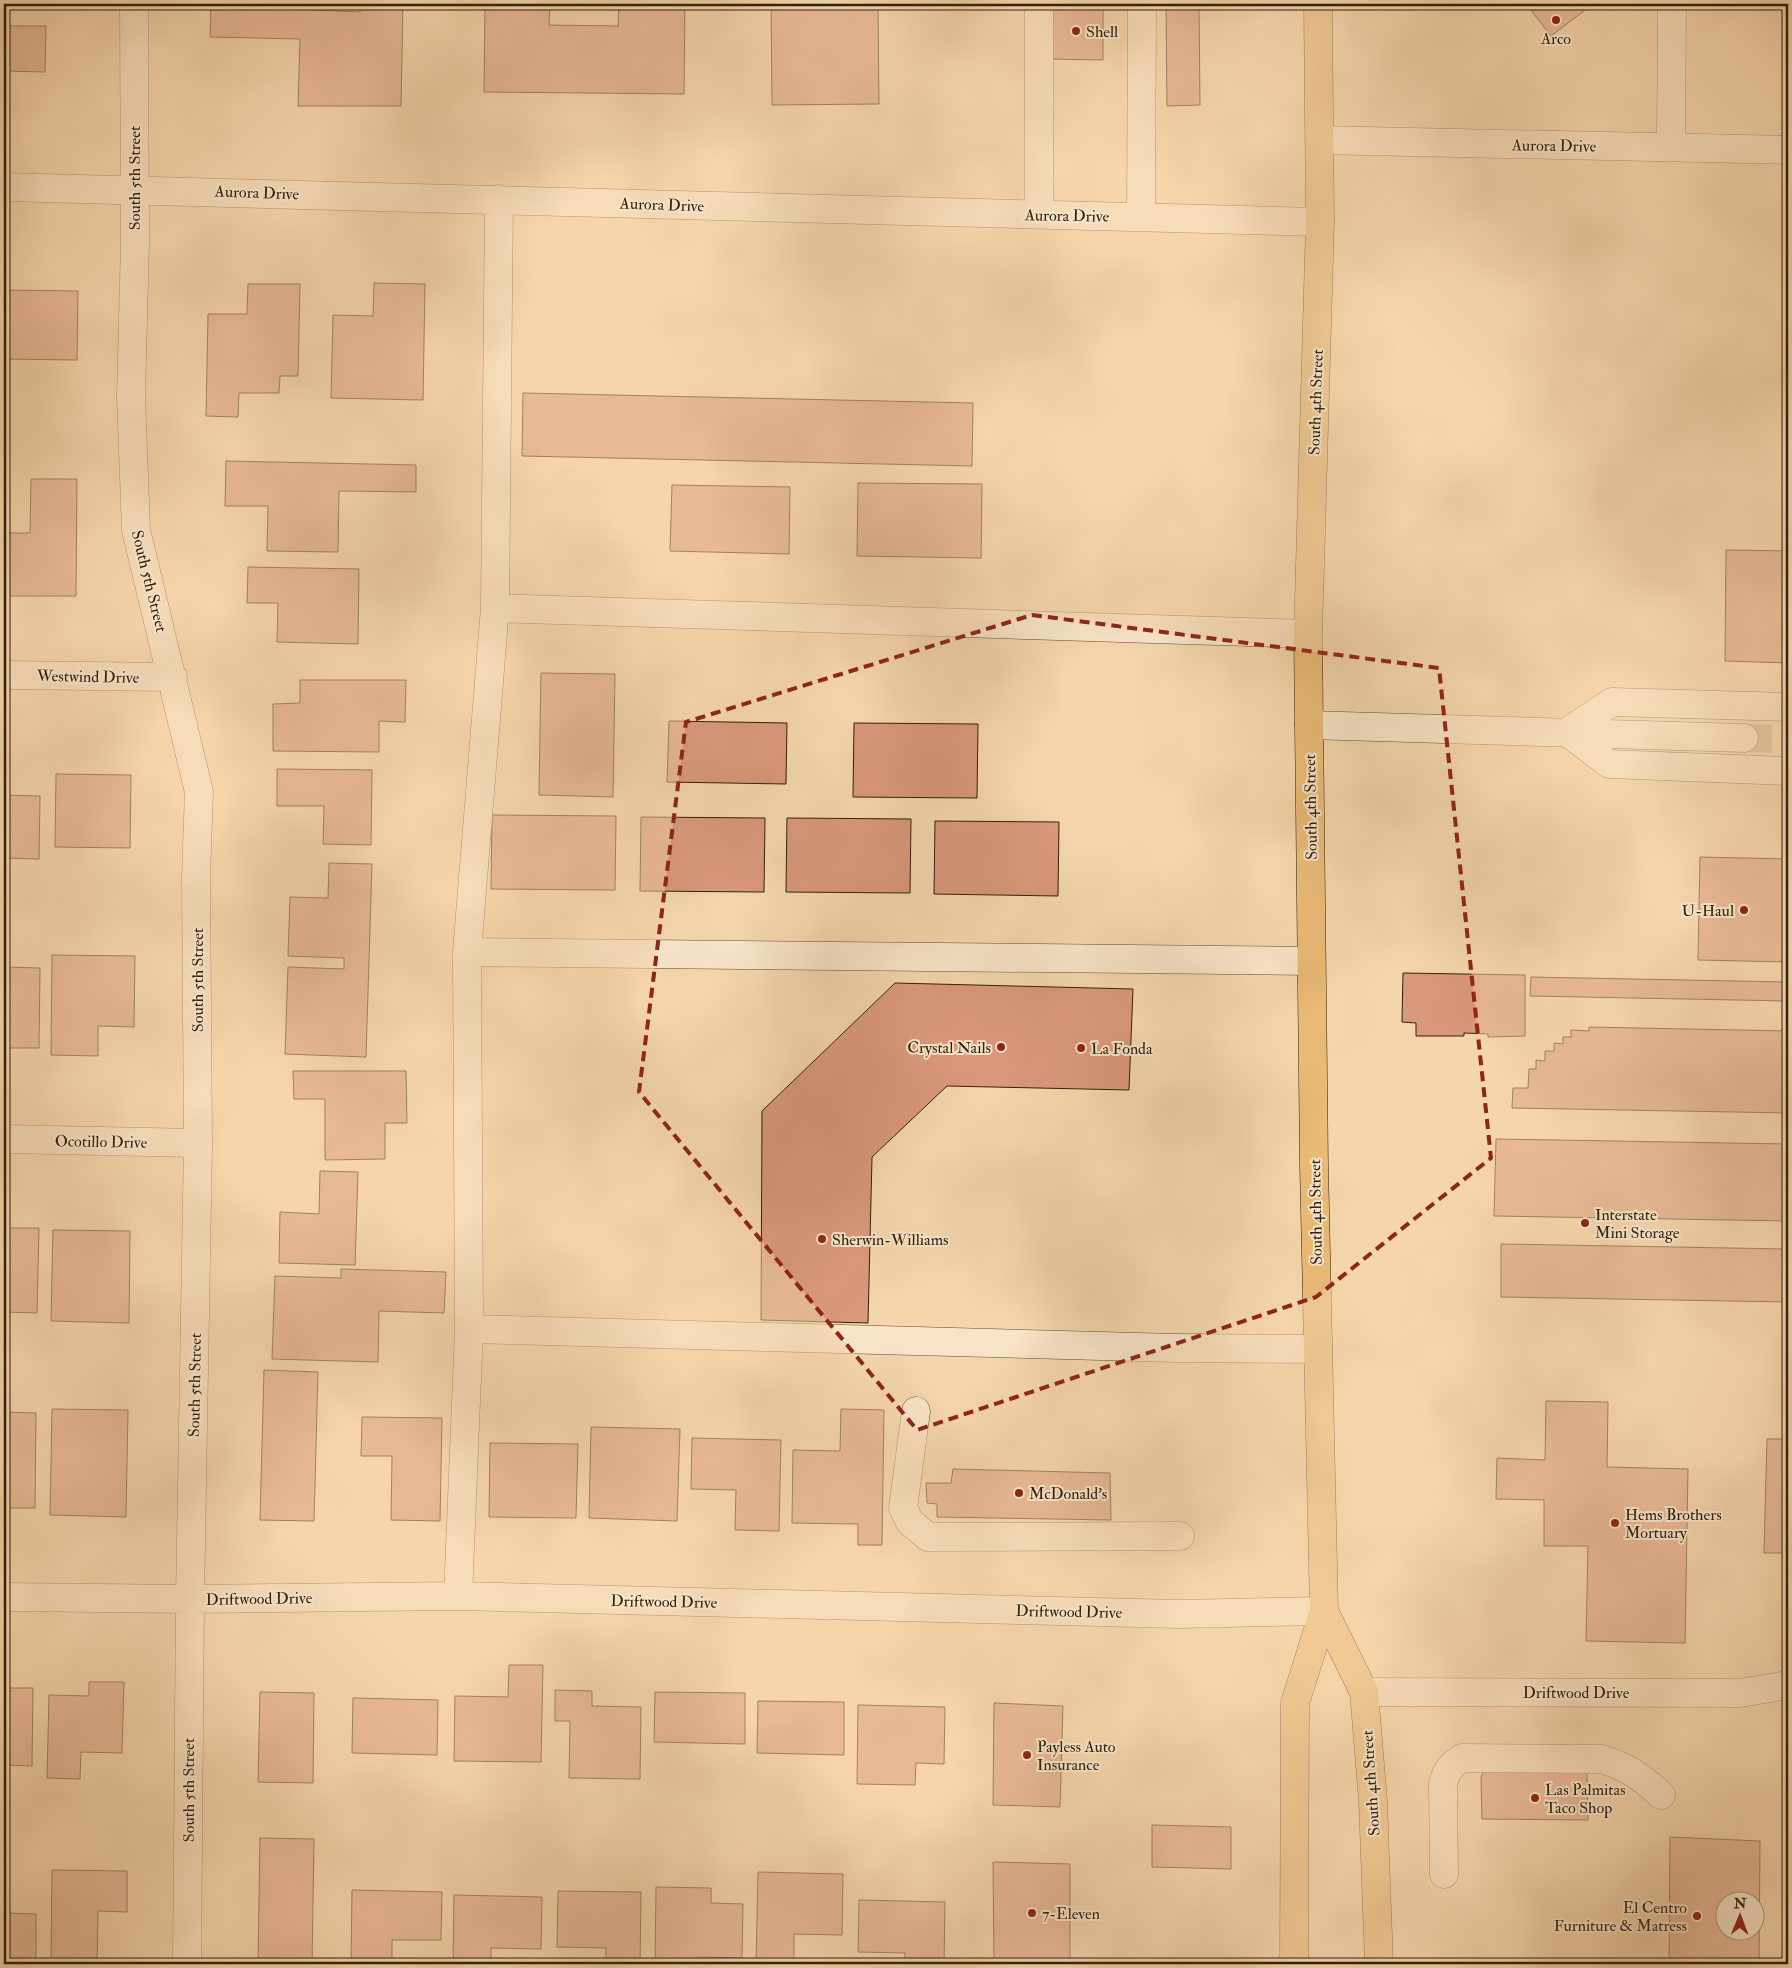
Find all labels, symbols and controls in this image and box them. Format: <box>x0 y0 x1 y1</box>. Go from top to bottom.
marker: Arco <box>1550 14 1562 26</box>
place label: Shell <box>1086 22 1118 42</box>
marker: Shell <box>1070 25 1082 37</box>
place label: Arco <box>1540 29 1571 49</box>
street label: South 5th Street <box>125 126 145 230</box>
street label: Aurora Drive <box>1511 135 1597 157</box>
street label: Aurora Drive <box>213 181 300 204</box>
street label: Aurora Drive <box>618 193 705 216</box>
street label: Aurora Drive <box>1024 205 1110 227</box>
street label: South 4th Street <box>1304 349 1328 455</box>
street label: South 5th Street <box>127 528 171 634</box>
street label: Westwind Drive <box>36 666 140 688</box>
street label: South 4th Street <box>1300 754 1322 860</box>
place label: U-Haul <box>1682 901 1734 921</box>
marker: U-Haul <box>1738 904 1750 916</box>
street label: South 5th Street <box>188 928 208 1032</box>
place label: Crystal Nails <box>907 1038 991 1058</box>
place label: La Fonda <box>1091 1039 1153 1059</box>
marker: Crystal Nails <box>995 1041 1007 1053</box>
marker: La Fonda <box>1075 1042 1087 1054</box>
street label: Ocotillo Drive <box>55 1131 148 1153</box>
street label: South 4th Street <box>1305 1159 1327 1265</box>
place label: Interstate Mini Storage <box>1595 1205 1680 1243</box>
marker: Interstate Mini Storage <box>1579 1217 1591 1229</box>
place label: Sherwin-Williams <box>832 1230 949 1250</box>
marker: Sherwin-Williams <box>816 1233 828 1245</box>
street label: South 5th Street <box>184 1333 206 1437</box>
place label: McDonald's <box>1029 1484 1107 1504</box>
marker: McDonald's <box>1013 1487 1025 1499</box>
place label: Hems Brothers Mortuary <box>1625 1505 1722 1543</box>
marker: Hems Brothers Mortuary <box>1609 1517 1621 1529</box>
street label: Driftwood Drive <box>206 1588 313 1610</box>
street label: Driftwood Drive <box>610 1591 718 1613</box>
street label: Driftwood Drive <box>1015 1601 1123 1623</box>
street label: Driftwood Drive <box>1523 1683 1630 1703</box>
street label: South 4th Street <box>1357 1729 1385 1836</box>
place label: Payless Auto Insurance <box>1037 1737 1116 1775</box>
street label: South 5th Street <box>179 1738 199 1842</box>
marker: Payless Auto Insurance <box>1021 1749 1033 1761</box>
place label: Las Palmitas Taco Shop <box>1545 1780 1626 1819</box>
marker: Las Palmitas Taco Shop <box>1529 1792 1541 1804</box>
north arrow <box>1714 1890 1764 1940</box>
text: N <box>1733 1895 1747 1912</box>
place label: El Centro Furniture & Matress <box>1554 1898 1687 1936</box>
place label: 7-Eleven <box>1042 1904 1100 1924</box>
marker: 7-Eleven <box>1026 1907 1038 1919</box>
marker: El Centro Furniture & Matress <box>1691 1910 1703 1922</box>

